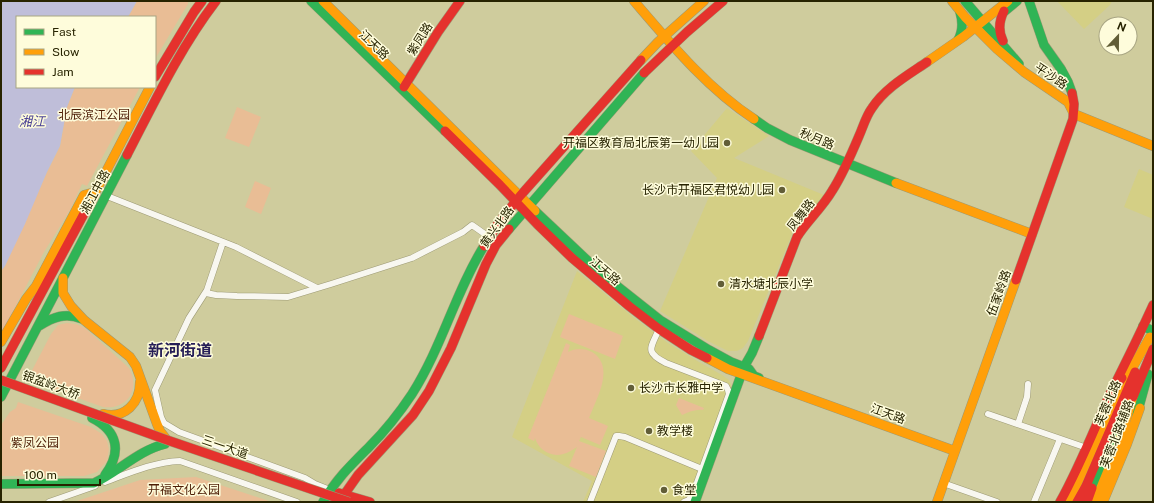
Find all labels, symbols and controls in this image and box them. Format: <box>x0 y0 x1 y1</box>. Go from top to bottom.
legend <box>16 16 156 88</box>
north arrow <box>1098 16 1138 56</box>
street label: 紫凤路 <box>405 20 435 58</box>
text: N <box>1116 20 1128 34</box>
text: Fast <box>52 25 77 39</box>
street label: 江天路 <box>356 27 392 63</box>
text: Slow <box>52 45 80 59</box>
street label: 平沙路 <box>1032 60 1070 92</box>
text: Jam <box>52 65 74 79</box>
park label: 北辰滨江公园 <box>58 108 130 122</box>
water label: 湘江 <box>19 114 47 129</box>
street label: 秋月路 <box>798 126 836 152</box>
place label: 开福区教育局北辰第一幼儿园 <box>563 136 719 150</box>
marker: 开福区教育局北辰第一幼儿园 <box>722 138 732 148</box>
street label: 湘江中路 <box>78 168 112 216</box>
place label: 长沙市开福区君悦幼儿园 <box>642 183 774 197</box>
marker: 长沙市开福区君悦幼儿园 <box>777 185 787 195</box>
street label: 凤舞路 <box>784 197 818 233</box>
street label: 黄兴北路 <box>477 203 517 251</box>
street label: 江天路 <box>587 254 623 288</box>
street label: 伍家岭路 <box>984 268 1014 318</box>
place label: 清水塘北辰小学 <box>729 277 813 291</box>
marker: 清水塘北辰小学 <box>716 279 726 289</box>
district label: 新河街道 <box>148 341 212 360</box>
street label: 银盆岭大桥 <box>20 368 82 402</box>
street label: 芙蓉北路 <box>1092 378 1124 428</box>
place label: 长沙市长雅中学 <box>639 381 723 395</box>
marker: 长沙市长雅中学 <box>626 383 636 393</box>
street label: 芙蓉北路辅路 <box>1098 398 1136 470</box>
street label: 江天路 <box>869 401 907 427</box>
place label: 教学楼 <box>657 424 693 438</box>
marker: 教学楼 <box>644 426 654 436</box>
street label: 三一大道 <box>200 433 250 461</box>
park label: 紫凤公园 <box>11 436 59 450</box>
scale bar <box>18 461 100 487</box>
text: 100 m <box>24 468 57 482</box>
park label: 开福文化公园 <box>148 483 220 497</box>
place label: 食堂 <box>672 483 696 497</box>
marker: 食堂 <box>659 485 669 495</box>

